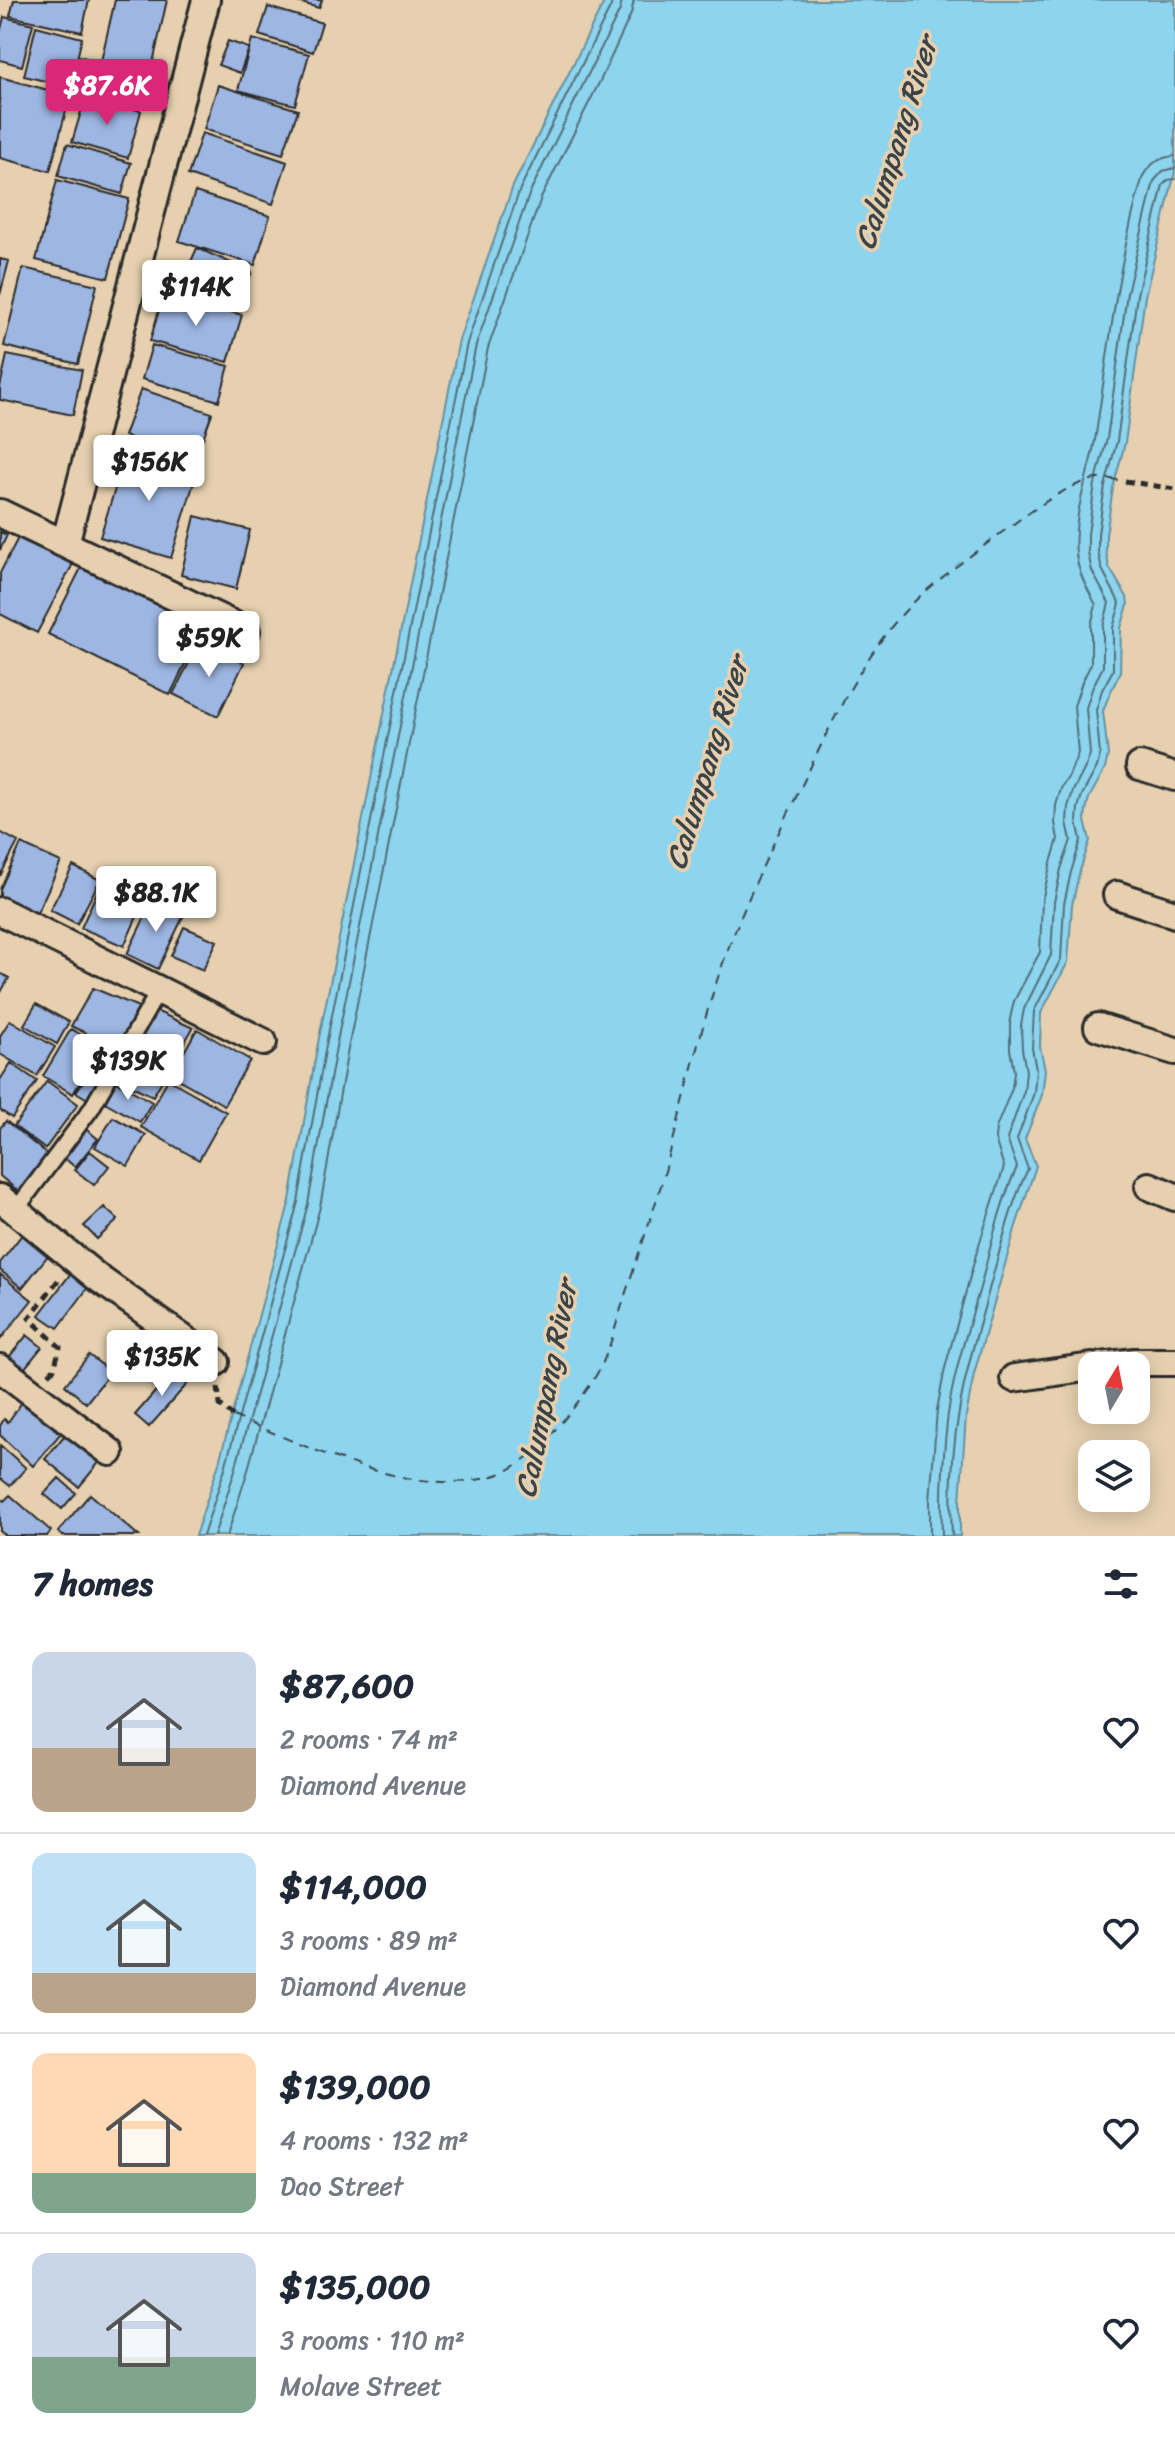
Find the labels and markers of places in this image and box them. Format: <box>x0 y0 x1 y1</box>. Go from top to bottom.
pin: $87.6K <box>42 59 172 127</box>
pin: $114K <box>140 260 252 328</box>
pin: $156K <box>93 435 205 503</box>
pin: $59K <box>162 611 256 679</box>
pin: $88.1K <box>91 866 221 934</box>
pin: $139K <box>72 1034 184 1102</box>
pin: $135K <box>106 1330 218 1398</box>

